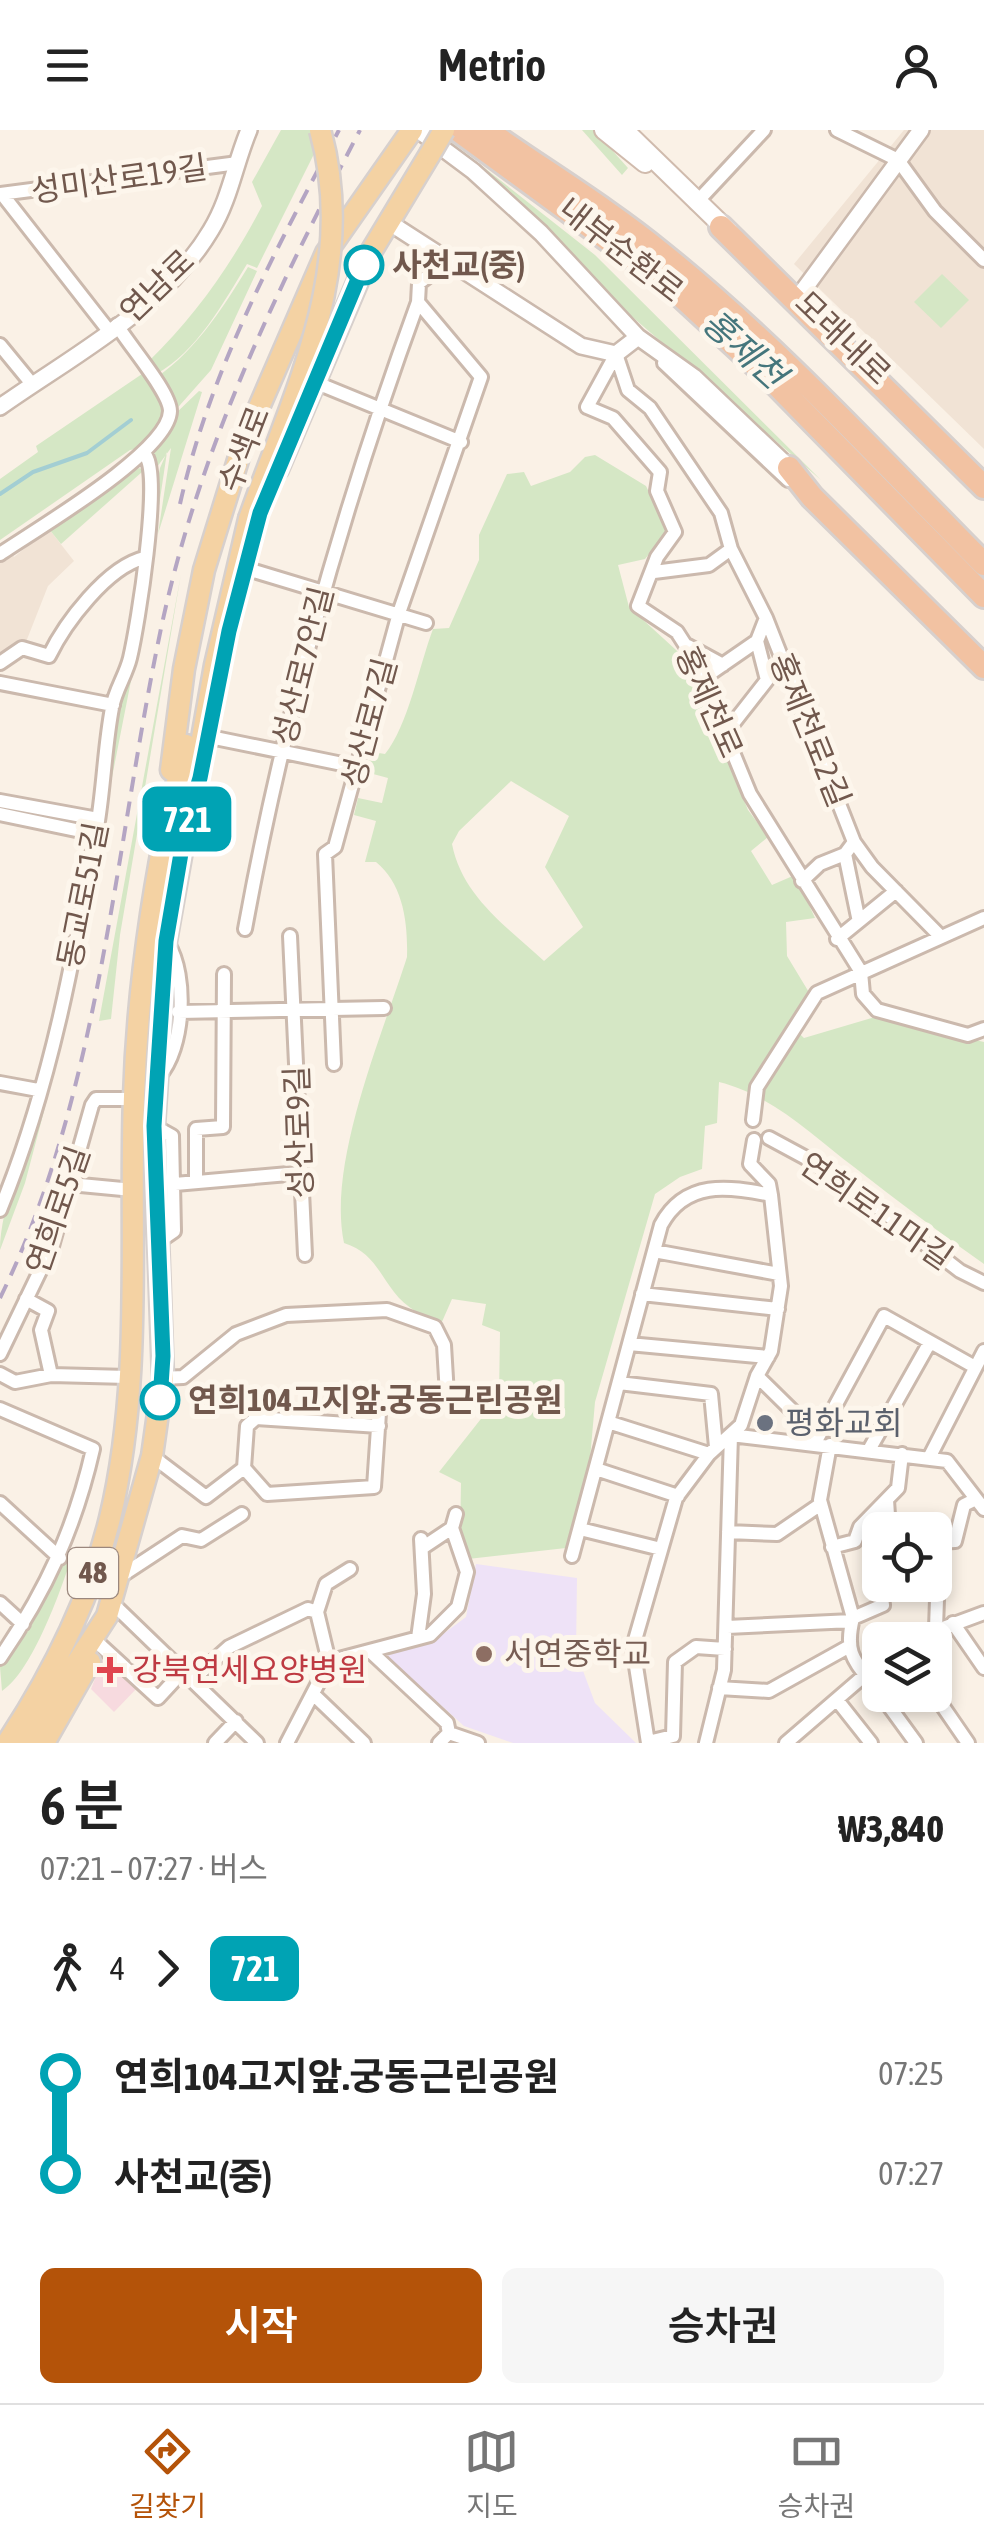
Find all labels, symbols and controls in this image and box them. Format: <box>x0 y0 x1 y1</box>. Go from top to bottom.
icon: menu <box>40 38 95 93</box>
icon: person <box>889 38 944 93</box>
text: Metrio <box>438 39 546 91</box>
street label: 성미산로19길 <box>29 148 209 209</box>
street label: 내부순환로 <box>552 190 691 309</box>
street label: 연남로 <box>112 242 201 330</box>
marker: 사천교(중) <box>345 246 383 284</box>
place label: 사천교(중) <box>392 246 525 283</box>
street label: 모래내로 <box>788 283 899 392</box>
water label: 홍제천 <box>695 301 797 398</box>
street label: 수색로 <box>210 401 277 497</box>
street label: 성산로7안길 <box>265 583 340 749</box>
street label: 홍제천로 <box>669 640 750 763</box>
street label: 홍제천로2길 <box>763 648 858 812</box>
street label: 성산로7길 <box>333 654 404 792</box>
line badge: 721 <box>130 786 244 852</box>
text: 721 <box>162 799 212 839</box>
street label: 동교로51길 <box>50 819 115 971</box>
street label: 성산로9길 <box>278 1065 319 1199</box>
street label: 연희로5길 <box>18 1141 97 1279</box>
street label: 연희로11마길 <box>793 1145 960 1277</box>
marker: 연희104고지앞.궁동근린공원 <box>141 1381 179 1419</box>
place label: 연희104고지앞.궁동근린공원 <box>188 1381 563 1418</box>
place label: 평화교회 <box>785 1404 903 1441</box>
marker: 평화교회 <box>754 1412 776 1434</box>
map controls <box>862 1512 952 1712</box>
button: locate <box>862 1512 952 1602</box>
road number: 48 <box>68 1548 118 1598</box>
button: layers <box>862 1622 952 1712</box>
place label: 서연중학교 <box>504 1635 651 1672</box>
marker: 서연중학교 <box>473 1643 495 1665</box>
place label: 강북연세요양병원 <box>132 1651 368 1688</box>
marker: 강북연세요양병원 <box>97 1657 123 1683</box>
text: 6 분 <box>40 1774 124 1837</box>
text: ₩3,840 <box>838 1807 944 1850</box>
text: 07:21 – 07:27 · 버스 <box>40 1850 268 1887</box>
icon: walk <box>40 1941 95 1996</box>
icon: forward <box>140 1941 195 1996</box>
text: 721 <box>230 1948 279 1988</box>
text: 4 <box>110 1950 125 1987</box>
text: 연희104고지앞.궁동근린공원 <box>114 2055 559 2098</box>
text: 07:25 <box>878 2055 944 2092</box>
text: 사천교(중) <box>114 2155 272 2198</box>
text: 07:27 <box>878 2155 944 2192</box>
button: 시작 <box>40 2268 482 2383</box>
button: 승차권 <box>502 2268 944 2383</box>
tab: 길찾기 <box>129 2424 206 2524</box>
tab: 지도 <box>464 2424 519 2524</box>
tab: 승차권 <box>778 2424 855 2524</box>

